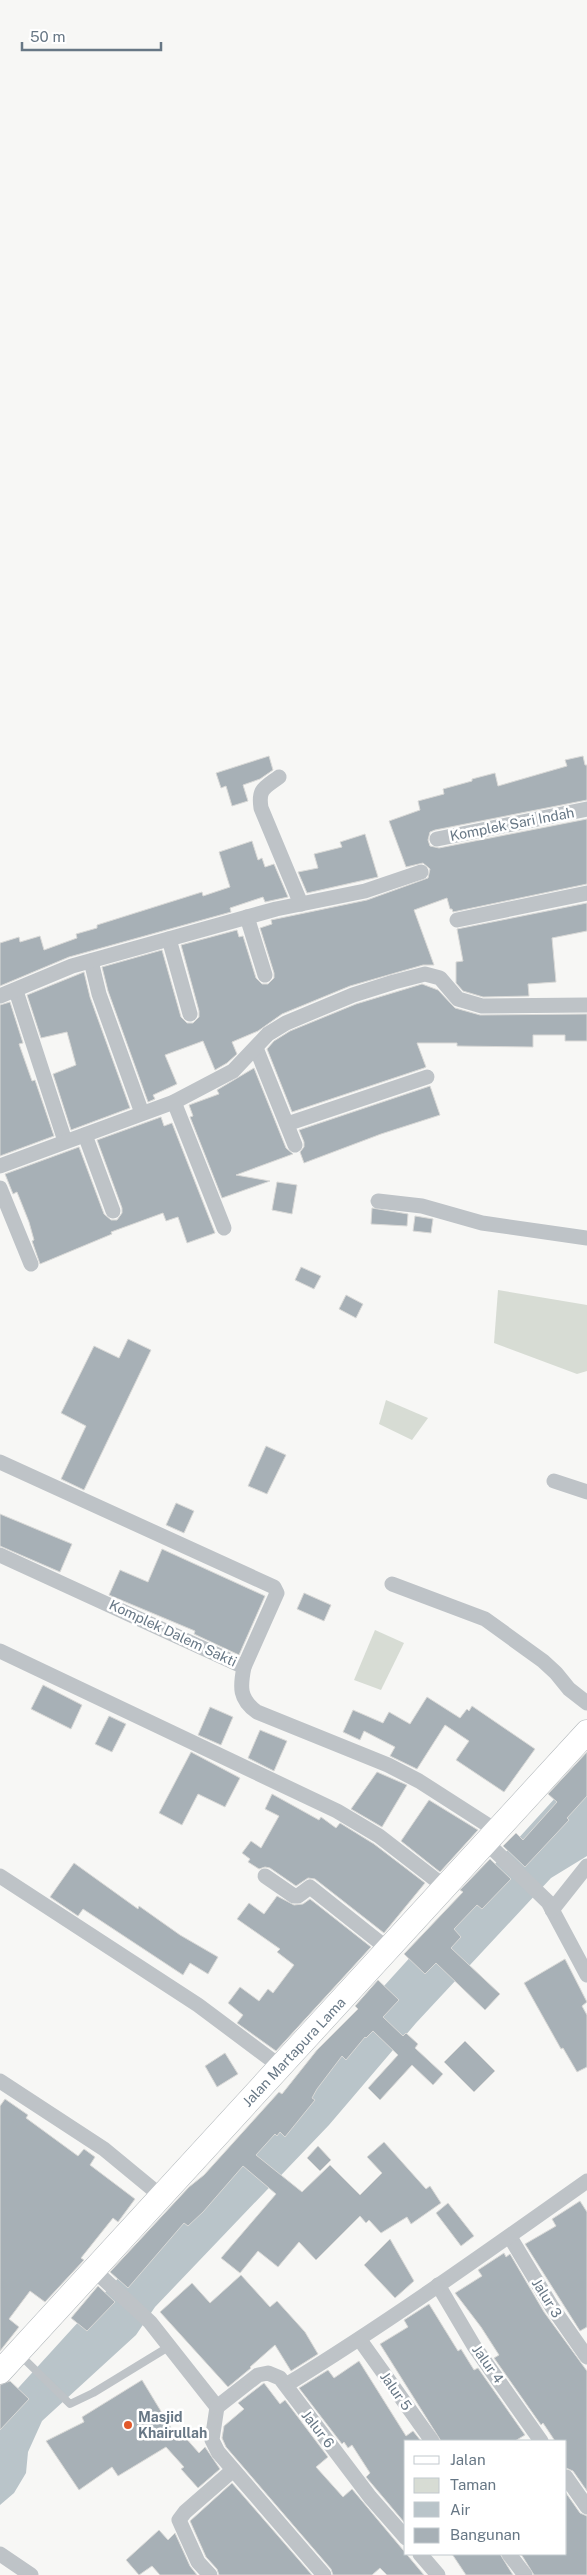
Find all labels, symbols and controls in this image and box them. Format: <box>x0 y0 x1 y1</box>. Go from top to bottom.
scale bar <box>22 20 161 52</box>
text: 50 m <box>30 28 65 45</box>
street label: Komplek Sari Indah <box>449 804 575 844</box>
street label: Komplek Dalem Sakti <box>107 1596 239 1670</box>
street label: Jalan Martapura Lama <box>239 1994 349 2110</box>
street label: Jalur 3 <box>529 2275 565 2321</box>
street label: Jalur 4 <box>469 2342 507 2386</box>
street label: Jalur 5 <box>377 2369 415 2413</box>
street label: Jalur 6 <box>298 2407 338 2451</box>
place label: Masjid Khairullah <box>138 2409 207 2441</box>
marker: Masjid Khairullah <box>122 2419 134 2431</box>
legend <box>404 2440 567 2555</box>
text: Jalan <box>450 2451 486 2468</box>
text: Taman <box>450 2476 496 2493</box>
text: Air <box>450 2501 470 2518</box>
text: Bangunan <box>450 2526 521 2543</box>

